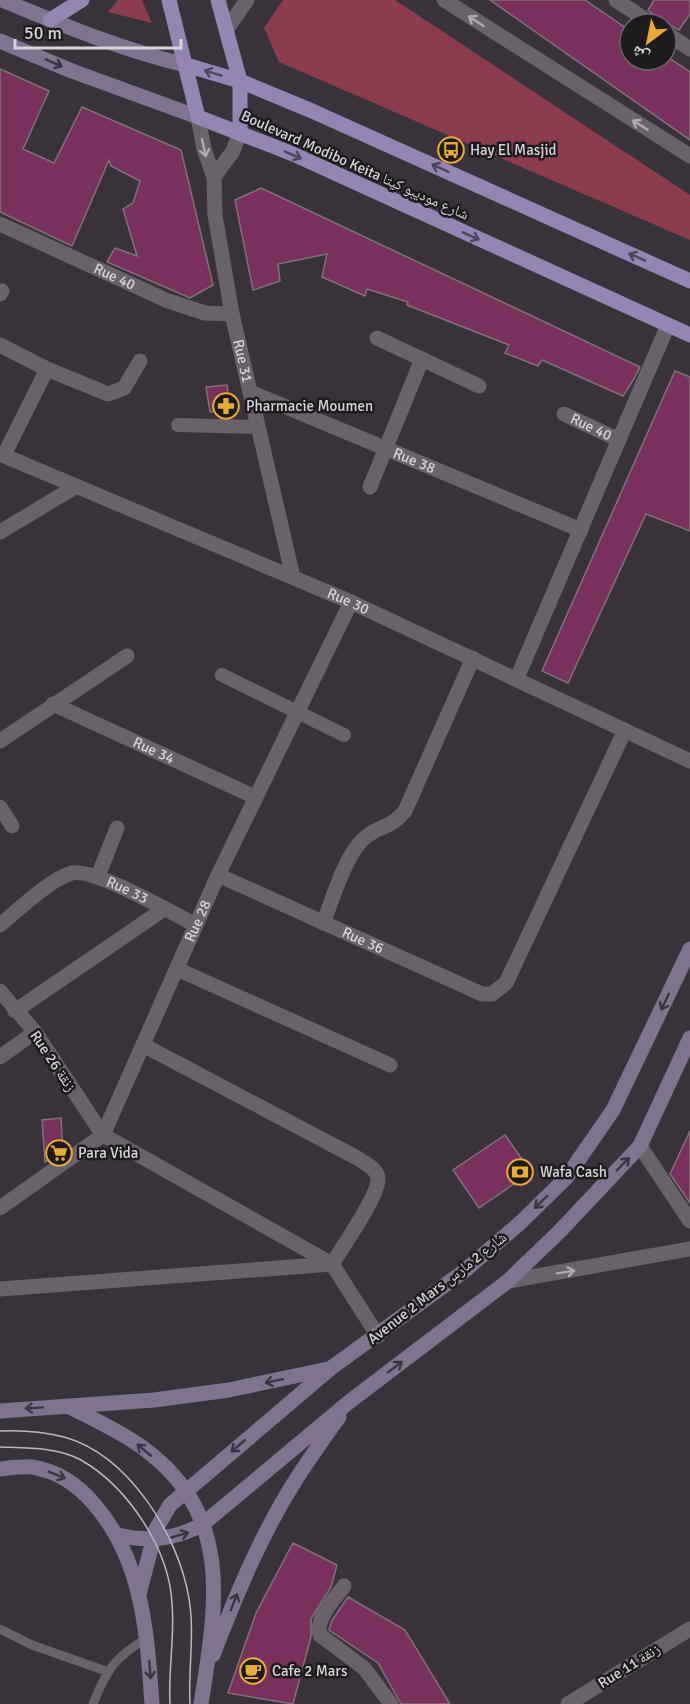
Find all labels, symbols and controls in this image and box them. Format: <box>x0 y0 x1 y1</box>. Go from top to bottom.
scale bar <box>15 12 182 50</box>
north arrow <box>618 12 678 72</box>
one-way arrow <box>468 14 485 26</box>
text: 50 m <box>24 22 62 44</box>
text: ش <box>628 41 653 67</box>
one-way arrow <box>45 58 63 70</box>
one-way arrow <box>204 67 223 78</box>
street label: Boulevard Modibo Keita شارع موديبو كيتا <box>238 106 472 225</box>
one-way arrow <box>633 119 649 131</box>
bus stop icon: Hay El Masjid <box>436 135 466 165</box>
one-way arrow <box>199 137 210 157</box>
place label: Hay El Masjid <box>470 141 557 159</box>
one-way arrow <box>284 150 302 161</box>
one-way arrow <box>431 162 449 174</box>
one-way arrow <box>461 231 479 242</box>
one-way arrow <box>628 251 646 263</box>
street label: Rue 40 <box>91 259 138 294</box>
street label: Rue 31 <box>229 338 257 384</box>
pharmacy icon: Pharmacie Moumen <box>211 391 241 421</box>
place label: Pharmacie Moumen <box>246 397 373 415</box>
street label: Rue 40 <box>567 409 615 444</box>
street label: Rue 38 <box>391 444 438 477</box>
street label: Rue 30 <box>325 584 372 618</box>
street label: Rue 34 <box>130 733 178 768</box>
street label: Rue 33 <box>104 873 151 907</box>
street label: Rue 28 <box>181 897 215 945</box>
street label: Rue 36 <box>339 923 387 958</box>
one-way arrow <box>658 992 670 1010</box>
street label: Rue 26 زنقة <box>26 1027 80 1095</box>
supermarket icon: Para Vida <box>44 1138 74 1168</box>
place label: Para Vida <box>78 1144 138 1162</box>
bank icon: Wafa Cash <box>505 1157 535 1187</box>
one-way arrow <box>615 1157 630 1172</box>
place label: Wafa Cash <box>540 1163 607 1181</box>
one-way arrow <box>534 1194 549 1209</box>
street label: Avenue 2 Mars شارع 2 مارس <box>364 1228 511 1349</box>
one-way arrow <box>556 1266 575 1277</box>
one-way arrow <box>387 1360 403 1373</box>
one-way arrow <box>265 1376 284 1387</box>
one-way arrow <box>25 1403 44 1414</box>
one-way arrow <box>230 1440 246 1453</box>
one-way arrow <box>137 1443 152 1457</box>
one-way arrow <box>47 1471 66 1482</box>
one-way arrow <box>170 1528 189 1540</box>
one-way arrow <box>229 1593 240 1612</box>
street label: Rue 11 زنقة <box>595 1640 663 1692</box>
cafe icon: Cafe 2 Mars <box>238 1656 268 1686</box>
one-way arrow <box>144 1659 155 1679</box>
place label: Cafe 2 Mars <box>272 1662 348 1680</box>

